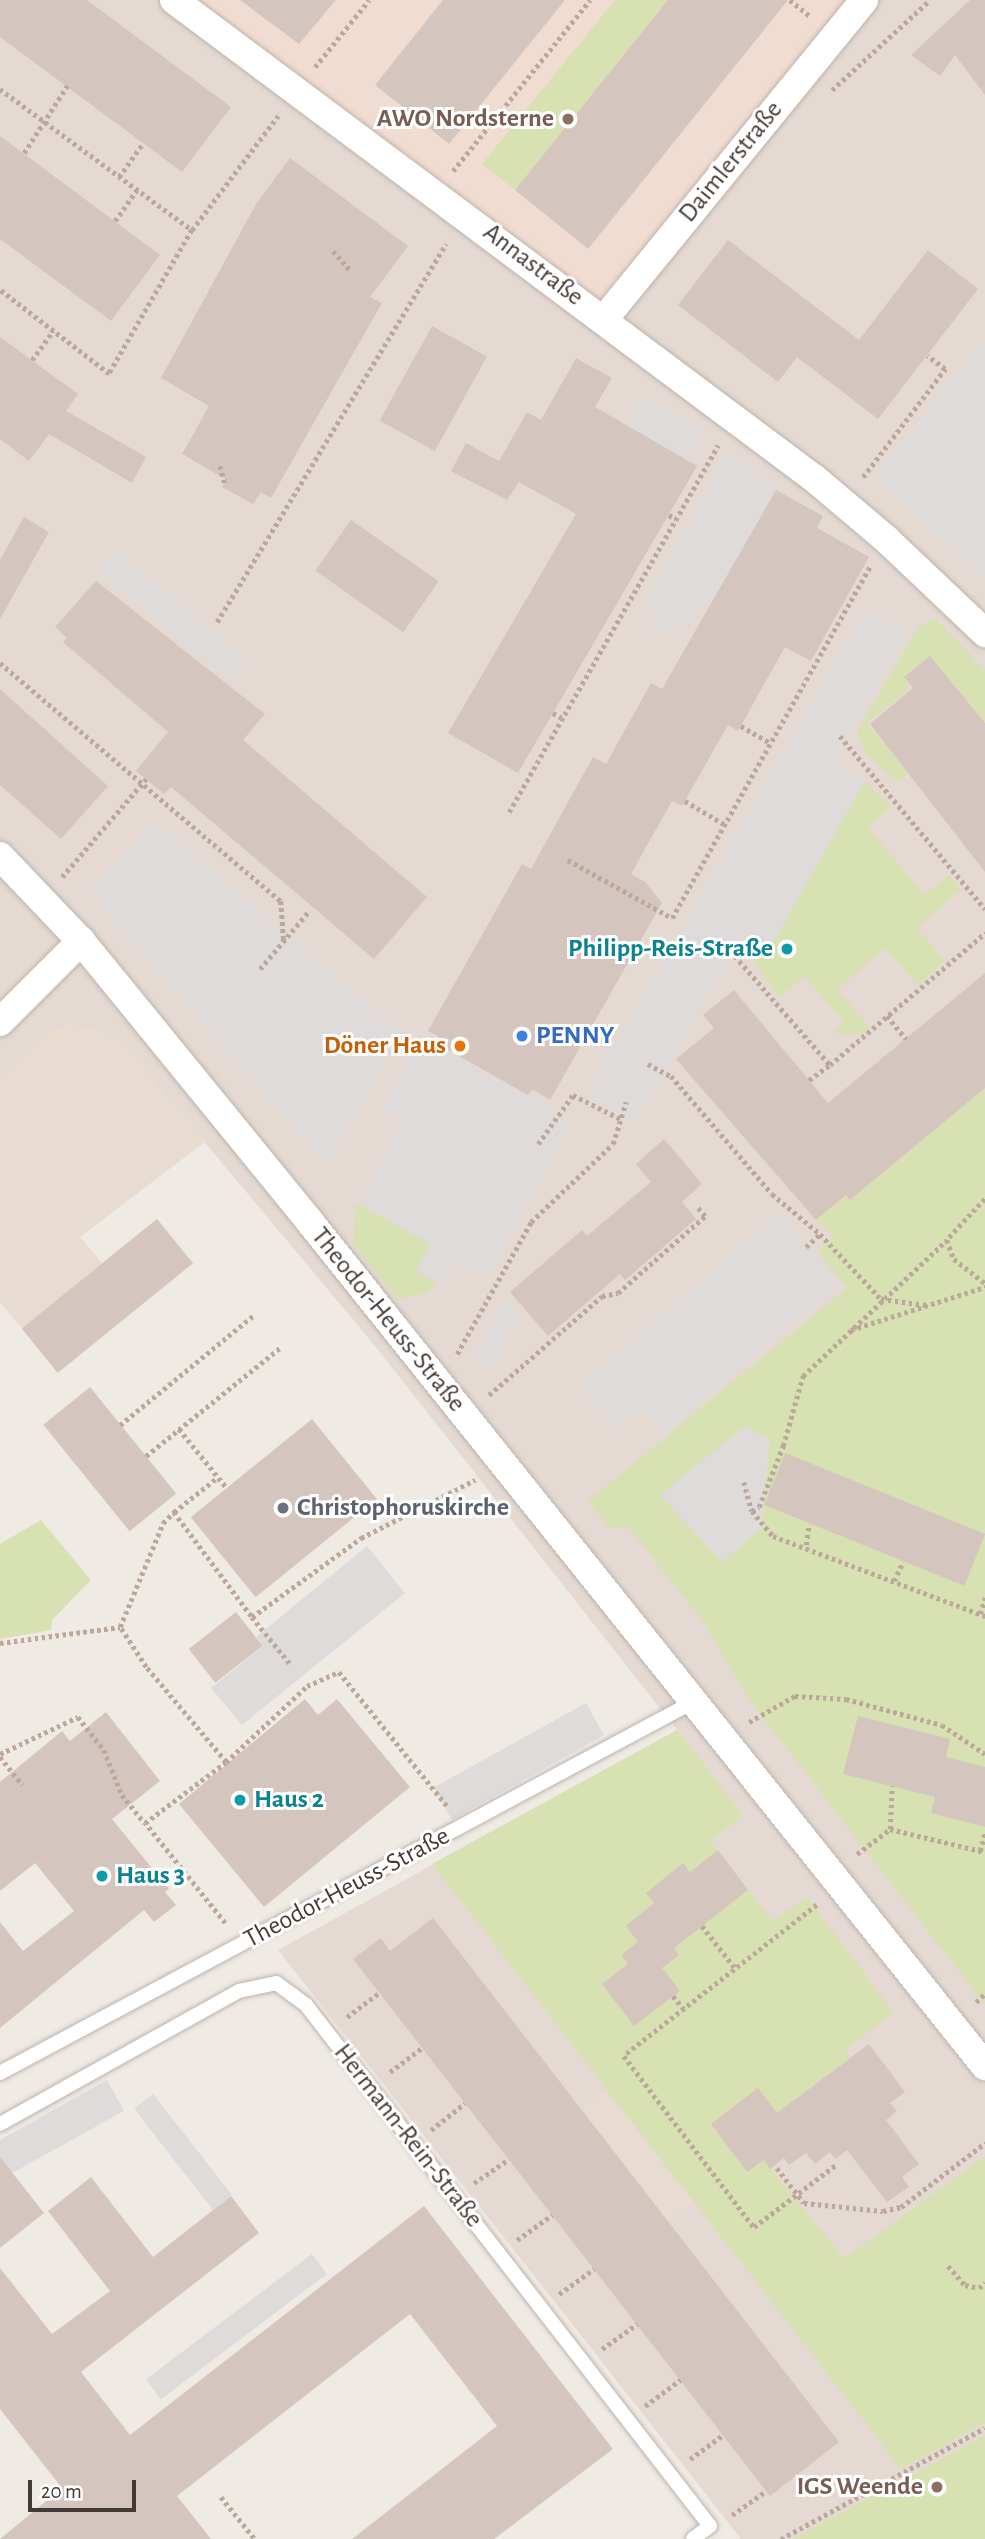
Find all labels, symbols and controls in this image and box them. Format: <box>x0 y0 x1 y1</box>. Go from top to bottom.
street label: Daimlerstraße <box>673 95 789 229</box>
place label: AWO Nordsterne <box>377 103 554 135</box>
marker: AWO Nordsterne <box>560 111 576 127</box>
street label: Annastraße <box>477 217 589 313</box>
place label: Philipp-Reis-Straße <box>568 933 773 965</box>
marker: Philipp-Reis-Straße <box>779 941 795 957</box>
place label: PENNY <box>536 1020 614 1052</box>
marker: PENNY <box>514 1028 530 1044</box>
place label: Döner Haus <box>324 1030 446 1062</box>
marker: Döner Haus <box>452 1038 468 1054</box>
street label: Theodor-Heuss-Straße <box>304 1221 472 1419</box>
place label: Christophoruskirche <box>297 1492 509 1524</box>
marker: Christophoruskirche <box>275 1500 291 1516</box>
place label: Haus 2 <box>254 1784 324 1816</box>
marker: Haus 2 <box>232 1792 248 1808</box>
street label: Theodor-Heuss-Straße <box>239 1821 455 1955</box>
place label: Haus 3 <box>116 1860 185 1892</box>
marker: Haus 3 <box>94 1868 110 1884</box>
street label: Hermann-Rein-Straße <box>327 2038 489 2234</box>
scale bar <box>32 2466 140 2510</box>
place label: IGS Weende <box>797 2471 923 2503</box>
marker: IGS Weende <box>929 2479 945 2495</box>
text: 20 m <box>41 2481 82 2502</box>

